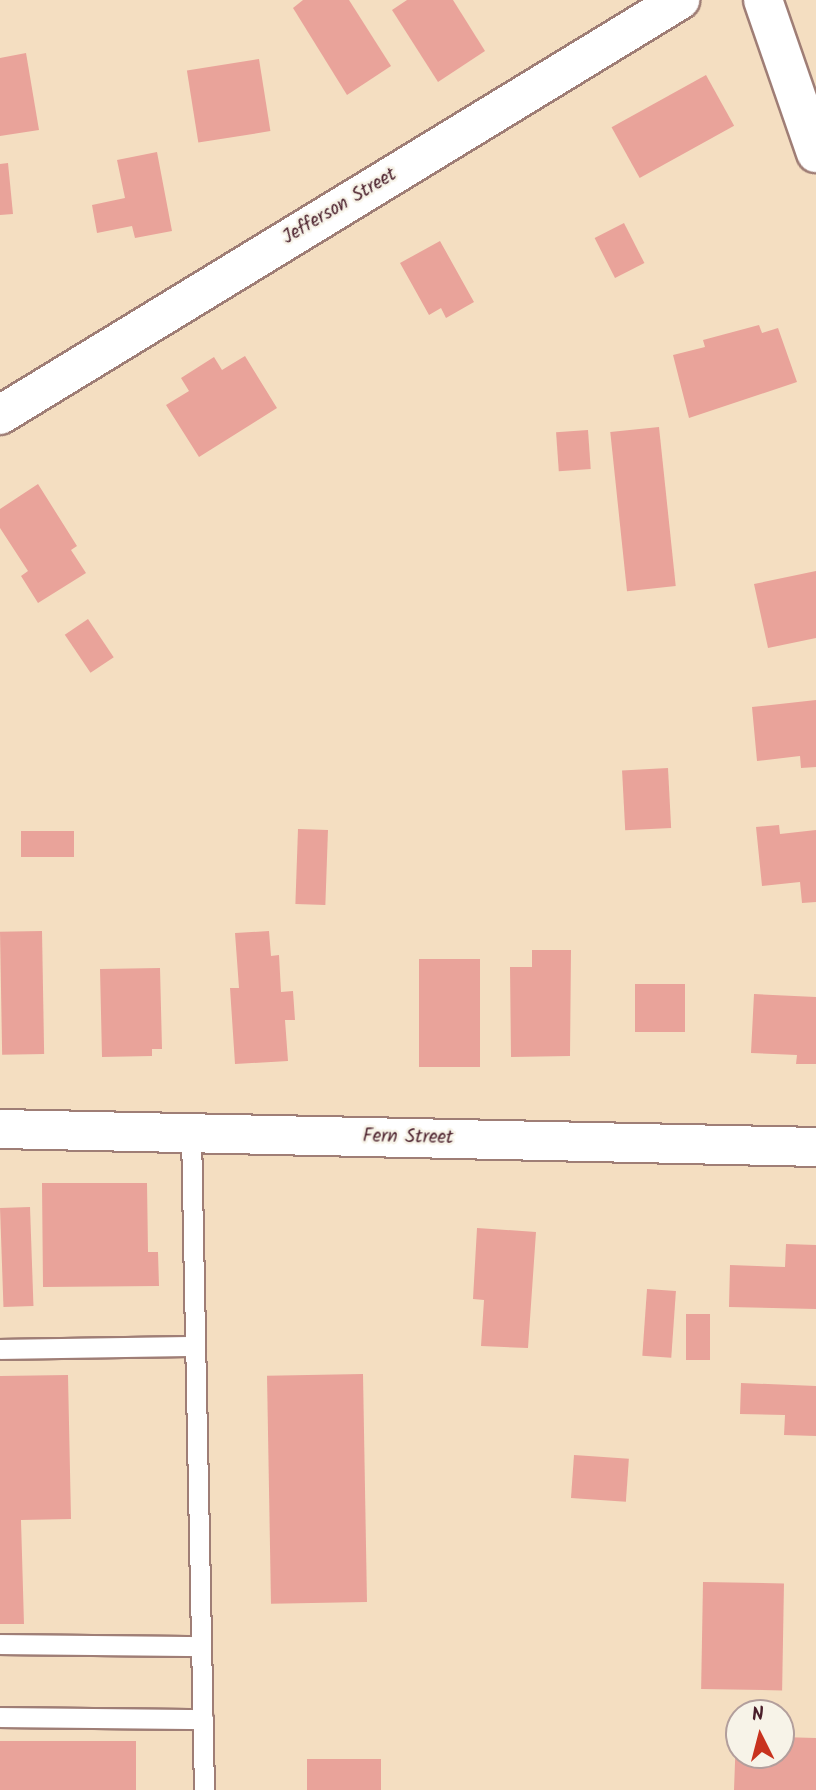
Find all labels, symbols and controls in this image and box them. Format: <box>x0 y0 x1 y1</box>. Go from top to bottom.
street label: Jefferson Street <box>279 164 401 250</box>
street label: Fern Street <box>362 1126 454 1150</box>
north arrow <box>725 1699 795 1769</box>
text: N <box>750 1700 766 1731</box>

